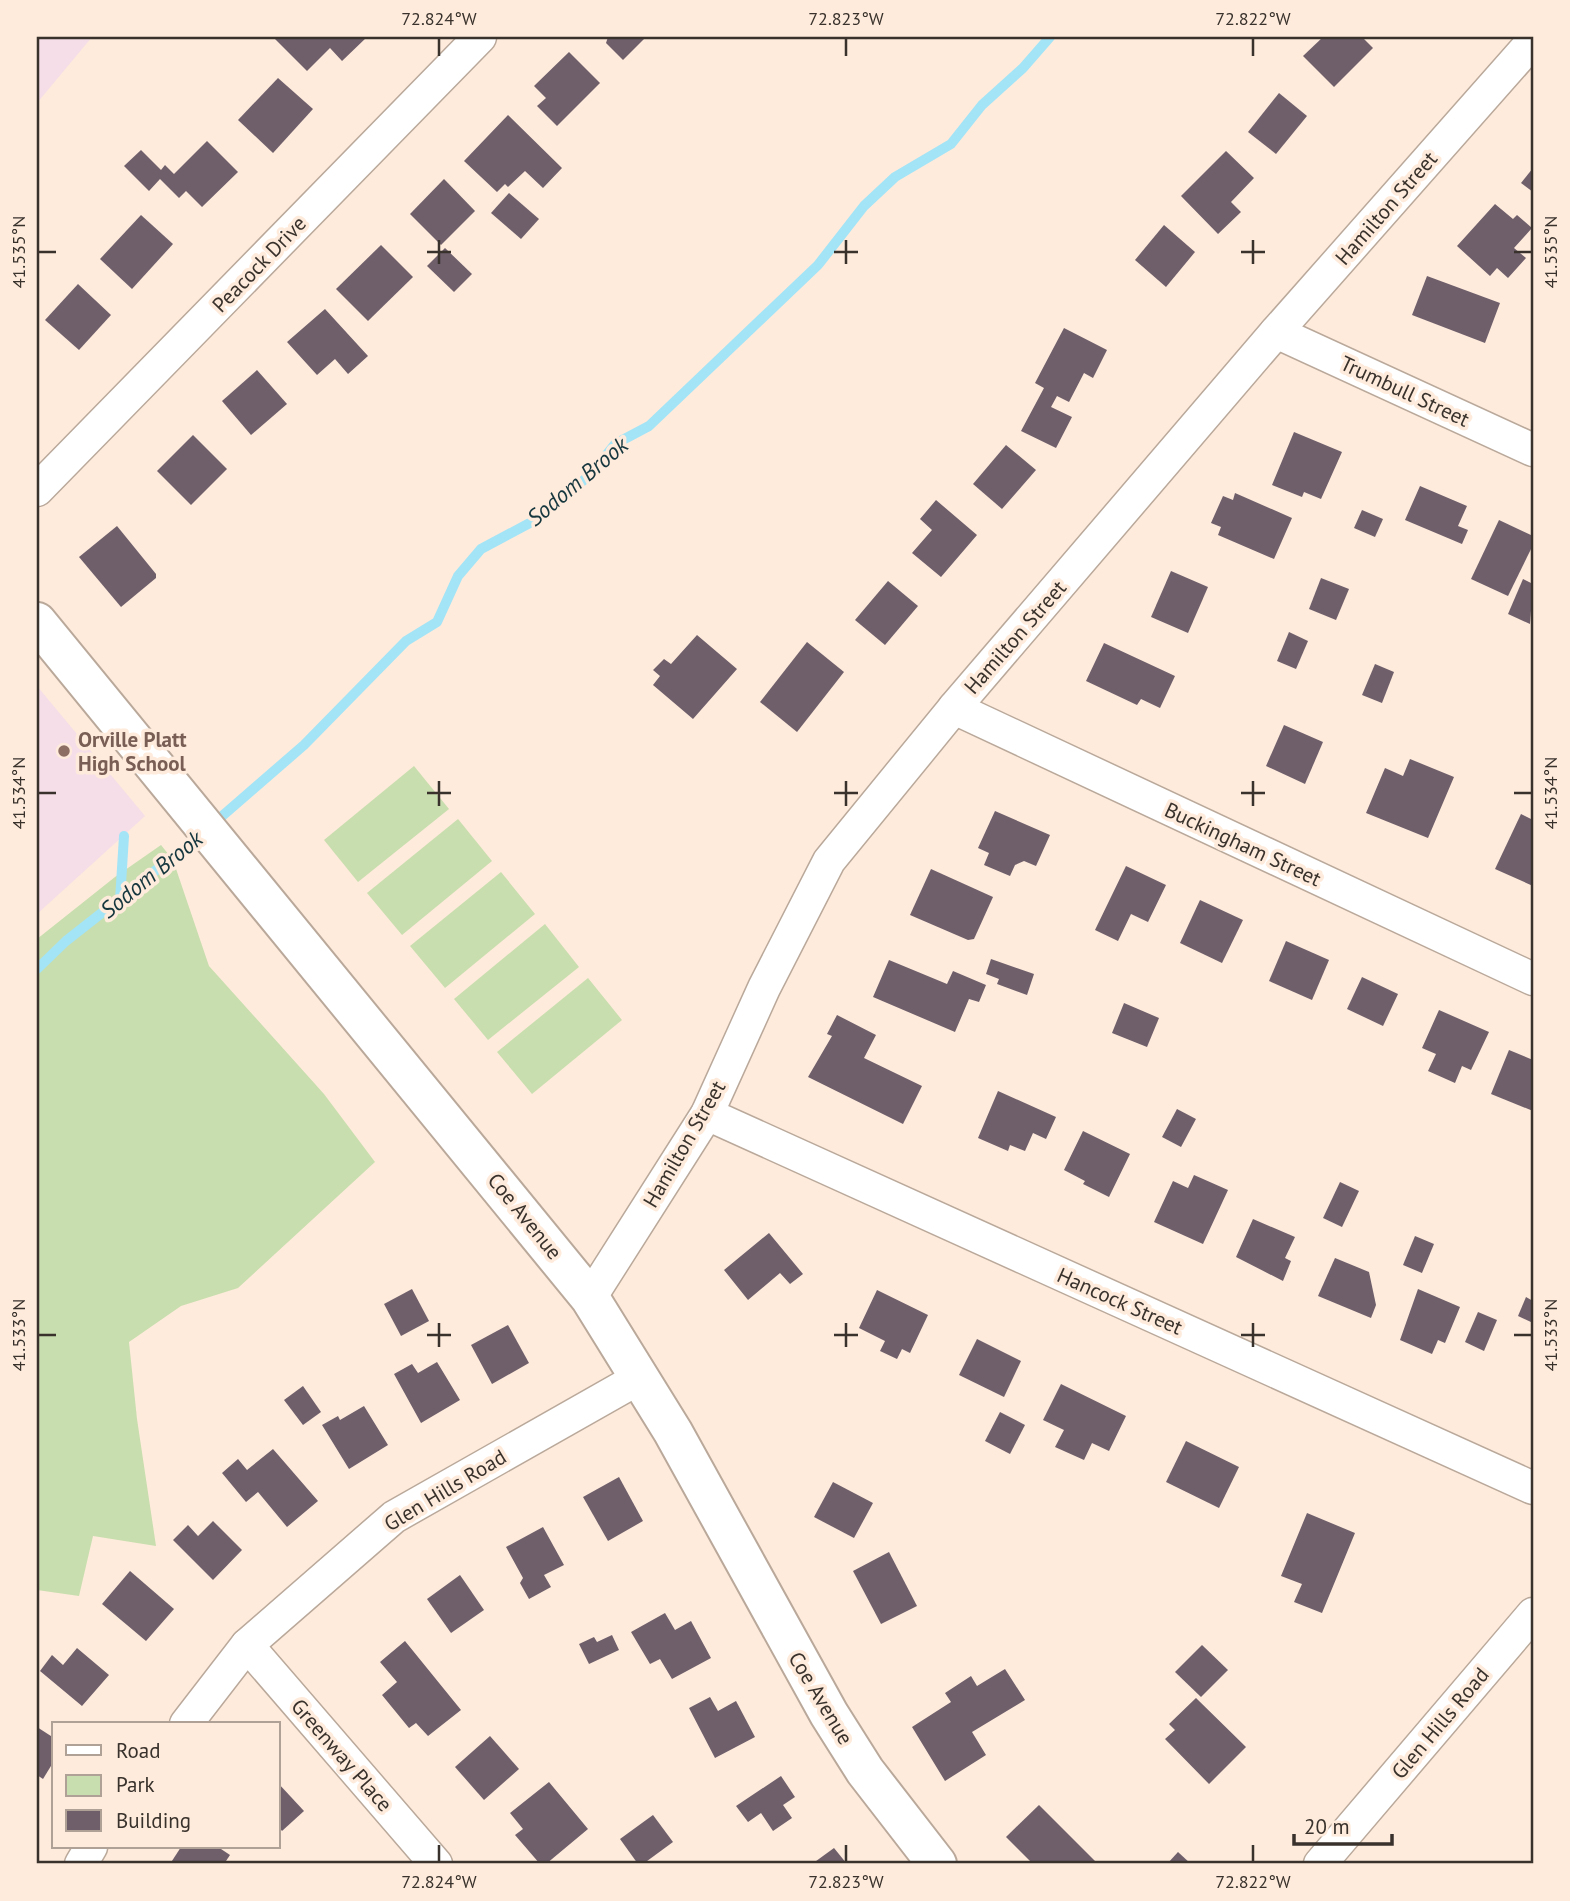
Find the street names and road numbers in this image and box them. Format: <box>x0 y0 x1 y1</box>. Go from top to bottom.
street label: Hamilton Street <box>1329 145 1443 271</box>
street label: Peacock Drive <box>206 210 312 318</box>
street label: Trumbull Street <box>1336 349 1474 433</box>
street label: Hamilton Street <box>958 574 1072 700</box>
street label: Buckingham Street <box>1160 796 1326 892</box>
street label: Hamilton Street <box>637 1076 731 1212</box>
street label: Coe Avenue <box>482 1167 568 1265</box>
street label: Hancock Street <box>1053 1261 1187 1341</box>
street label: Glen Hills Road <box>379 1443 511 1537</box>
street label: Coe Avenue <box>783 1647 859 1749</box>
street label: Glen Hills Road <box>1385 1662 1495 1784</box>
street label: Greenway Place <box>286 1693 398 1817</box>

